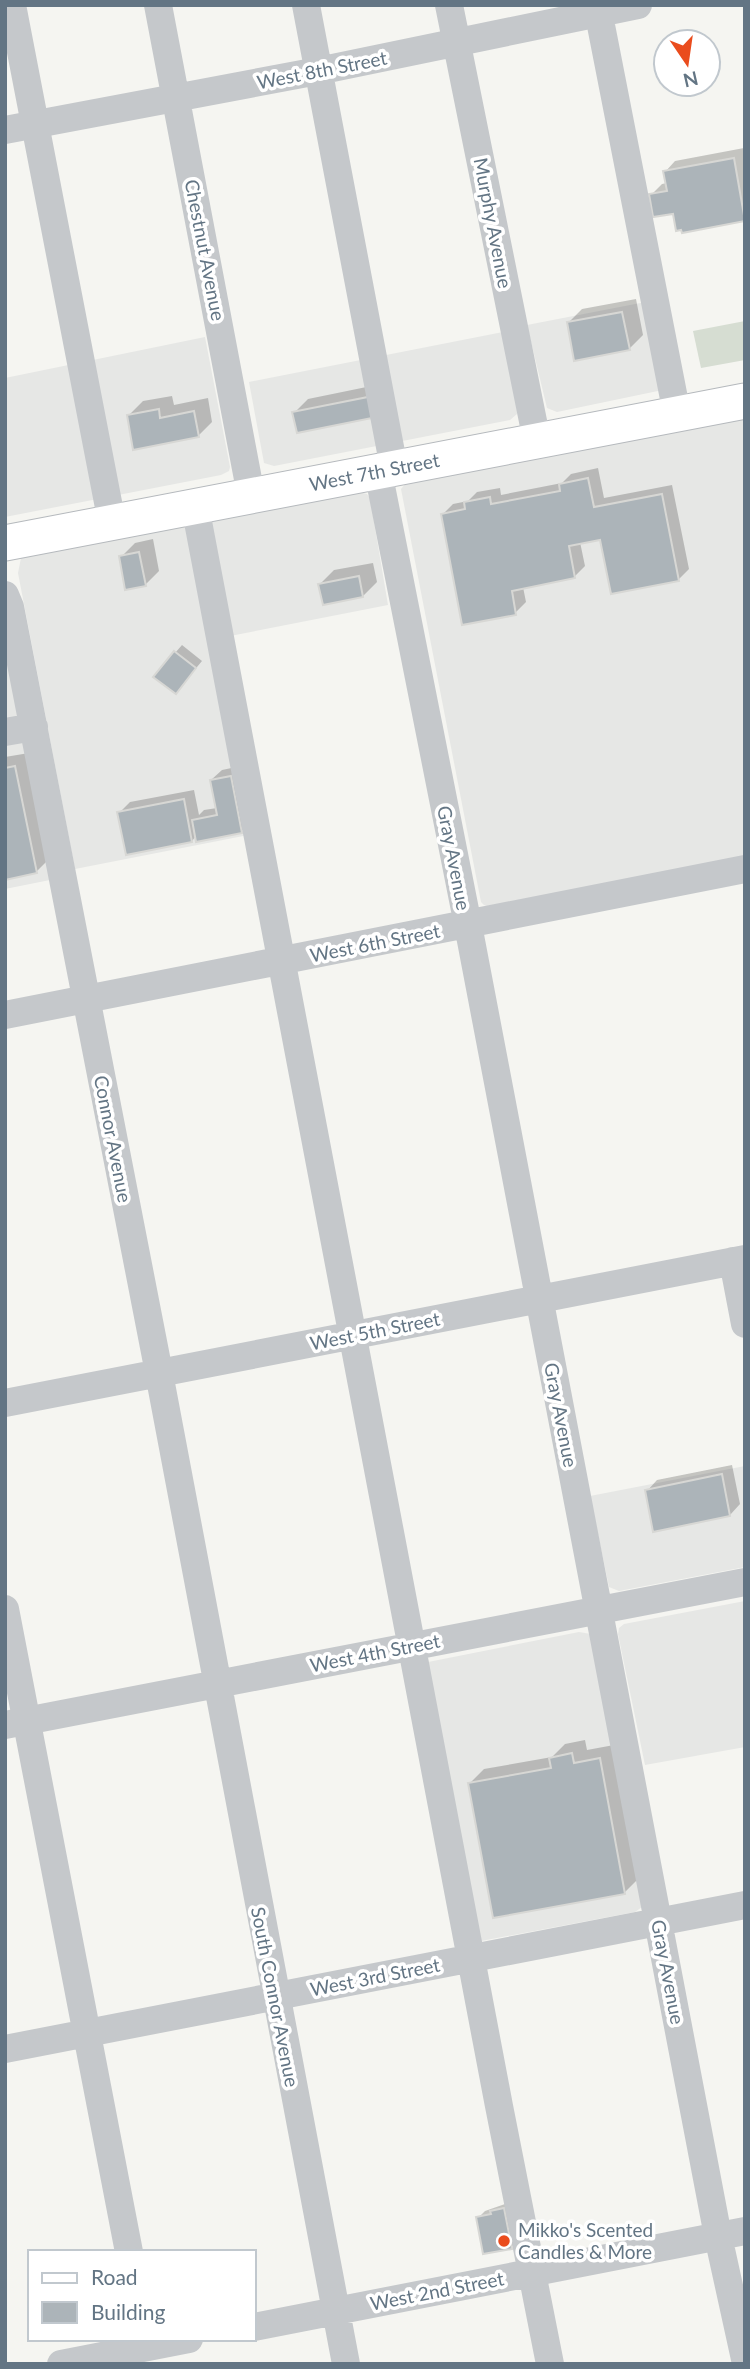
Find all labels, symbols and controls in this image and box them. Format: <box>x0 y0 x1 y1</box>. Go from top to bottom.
north arrow <box>652 28 722 98</box>
street label: West 8th Street <box>255 46 389 93</box>
text: N <box>681 67 701 93</box>
street label: Murphy Avenue <box>470 156 517 290</box>
street label: Chestnut Avenue <box>181 177 230 323</box>
street label: West 7th Street <box>307 448 441 495</box>
street label: Gray Avenue <box>433 804 476 912</box>
street label: West 6th Street <box>308 919 442 966</box>
street label: Connor Avenue <box>90 1073 137 1204</box>
street label: West 5th Street <box>308 1307 442 1354</box>
street label: Gray Avenue <box>540 1361 583 1469</box>
street label: West 4th Street <box>308 1629 442 1676</box>
street label: South Connor Avenue <box>247 1905 304 2089</box>
street label: Gray Avenue <box>647 1918 690 2026</box>
street label: West 3rd Street <box>308 1953 442 2000</box>
place label: Mikko's Scented Candles & More <box>518 2218 653 2263</box>
marker: Mikko's Scented Candles & More <box>496 2233 512 2249</box>
legend <box>28 2250 256 2341</box>
text: Road <box>91 2264 138 2289</box>
street label: West 2nd Street <box>368 2266 506 2315</box>
text: Building <box>91 2299 166 2324</box>

